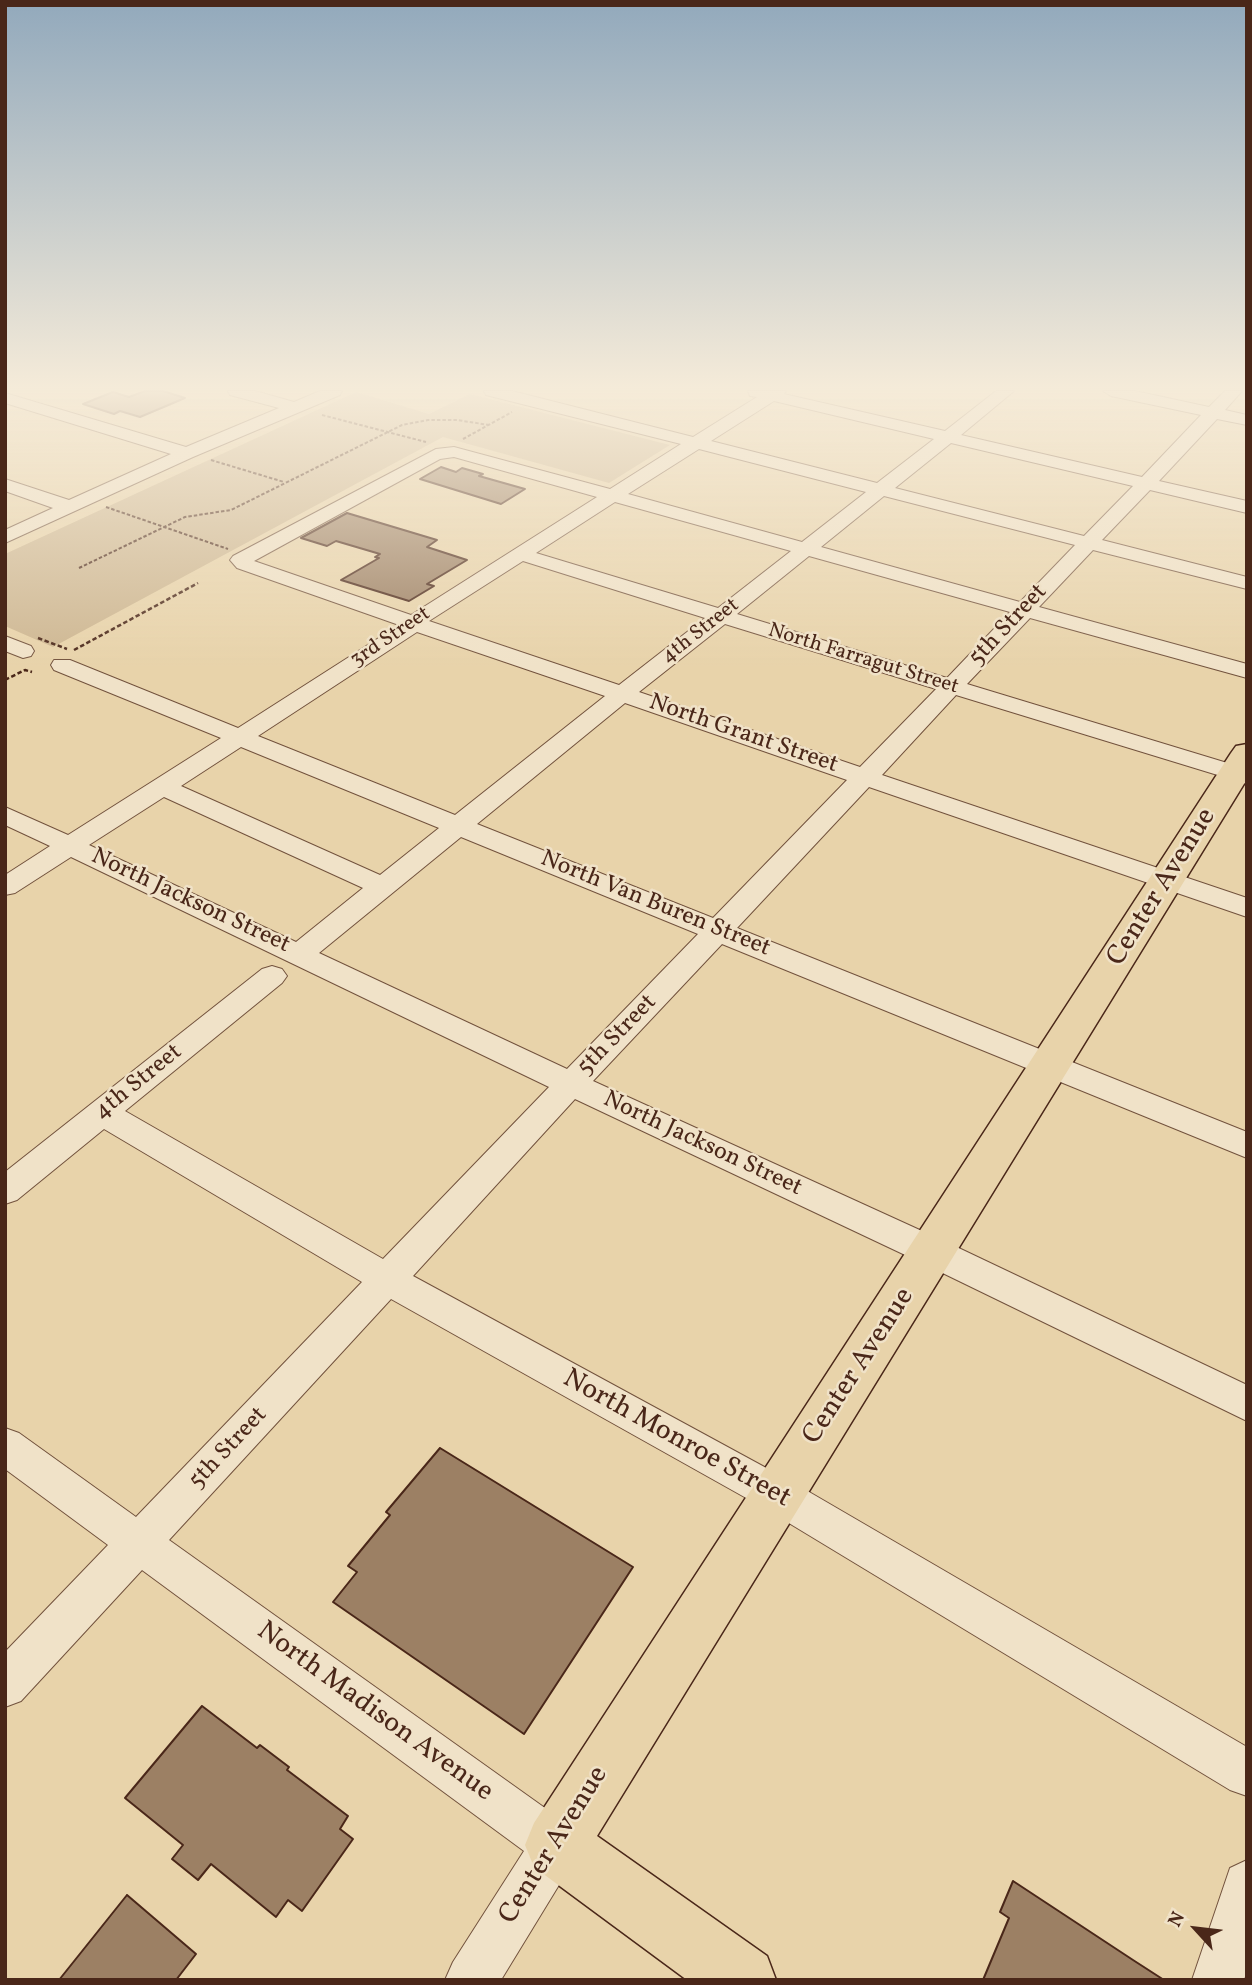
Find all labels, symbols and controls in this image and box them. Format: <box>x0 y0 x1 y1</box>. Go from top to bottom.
street label: 5th Street <box>964 579 1054 673</box>
street label: 4th Street <box>657 594 745 670</box>
street label: 3rd Street <box>346 602 436 674</box>
street label: North Farragut Street <box>765 619 961 701</box>
street label: North Grant Street <box>645 689 841 781</box>
street label: Center Avenue <box>1101 803 1225 973</box>
street label: North Jackson Street <box>86 843 294 961</box>
street label: North Van Buren Street <box>536 846 774 964</box>
street label: 5th Street <box>572 989 664 1083</box>
street label: 4th Street <box>89 1039 189 1127</box>
street label: North Jackson Street <box>598 1086 806 1204</box>
street label: Center Avenue <box>797 1282 923 1452</box>
street label: North Monroe Street <box>556 1363 796 1517</box>
street label: 5th Street <box>184 1402 274 1496</box>
street label: North Madison Avenue <box>249 1616 499 1810</box>
street label: Center Avenue <box>493 1761 617 1931</box>
north arrow <box>1161 1894 1231 1964</box>
text: N <box>1163 1907 1192 1932</box>

